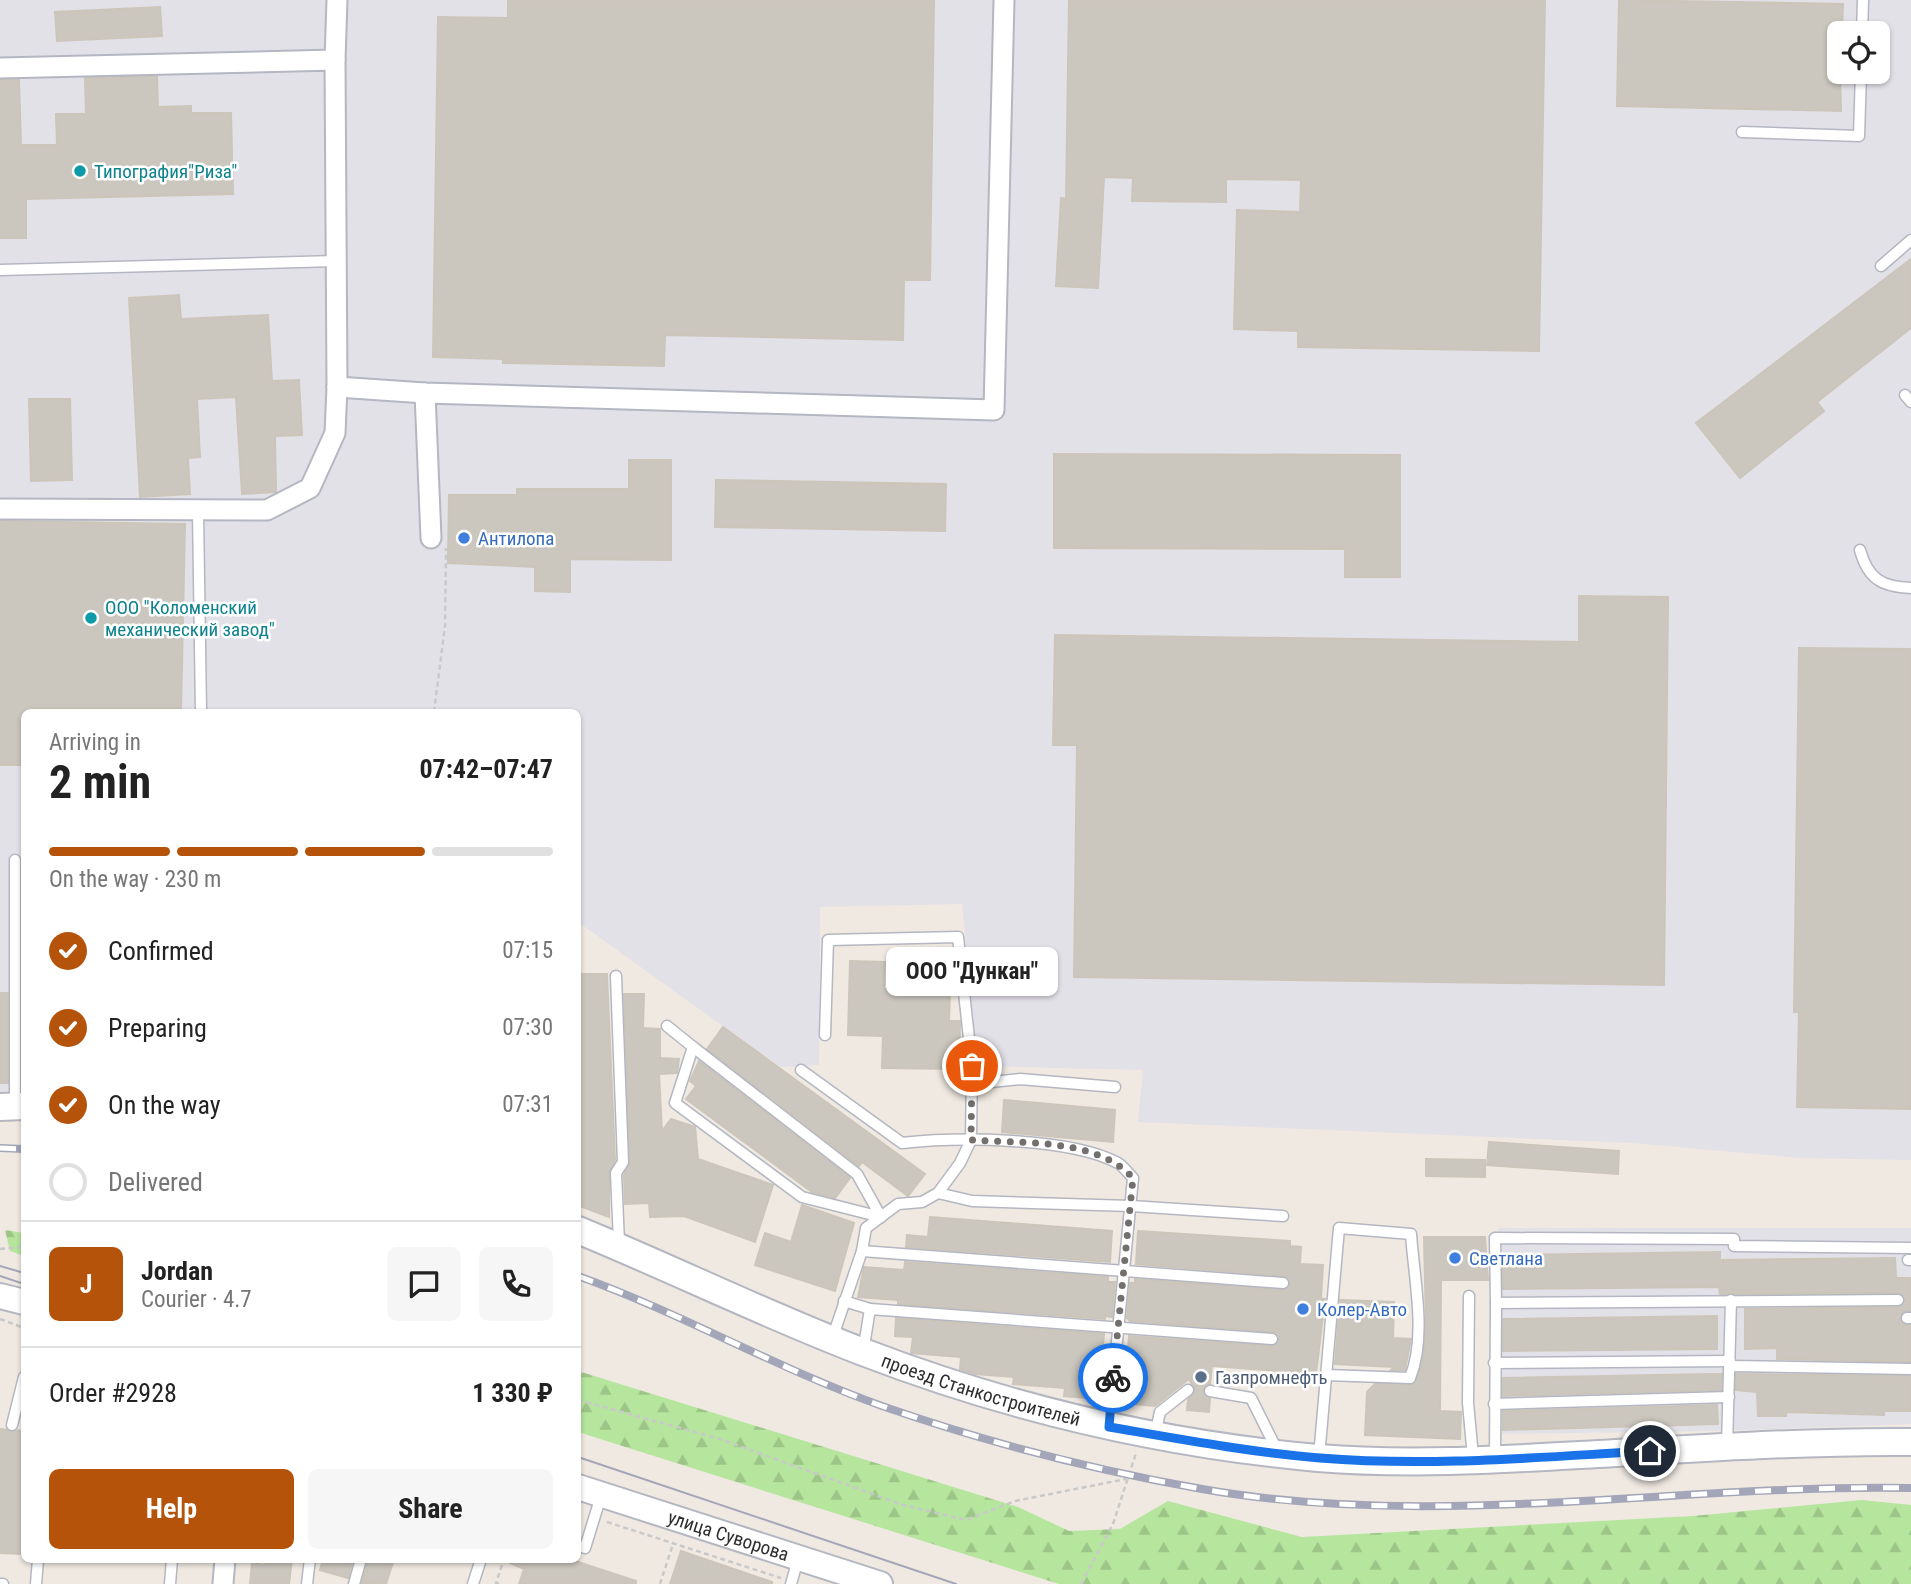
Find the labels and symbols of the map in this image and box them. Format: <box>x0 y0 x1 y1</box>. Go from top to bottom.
place label: Типография"Риза" <box>94 160 237 183</box>
marker: Типография"Риза" <box>72 163 88 179</box>
place label: Aнтилопа <box>478 527 554 550</box>
marker: Aнтилопа <box>456 530 472 546</box>
place label: ООО "Коломенский механический завод" <box>105 596 275 641</box>
marker: ООО "Коломенский механический завод" <box>83 610 99 626</box>
callout: ООО "Дункан" <box>886 947 1058 996</box>
pin <box>942 1036 1002 1096</box>
place label: Светлана <box>1469 1247 1543 1270</box>
marker: Светлана <box>1447 1250 1463 1266</box>
place label: Колер-Авто <box>1317 1298 1407 1321</box>
marker: Колер-Авто <box>1295 1301 1311 1317</box>
courier <box>1078 1343 1148 1413</box>
street label: проезд Станкостроителей <box>878 1349 1083 1431</box>
place label: Газпромнефть <box>1215 1366 1328 1389</box>
marker: Газпромнефть <box>1193 1369 1209 1385</box>
pin <box>1620 1421 1680 1481</box>
street label: улица Суворова <box>665 1506 792 1566</box>

